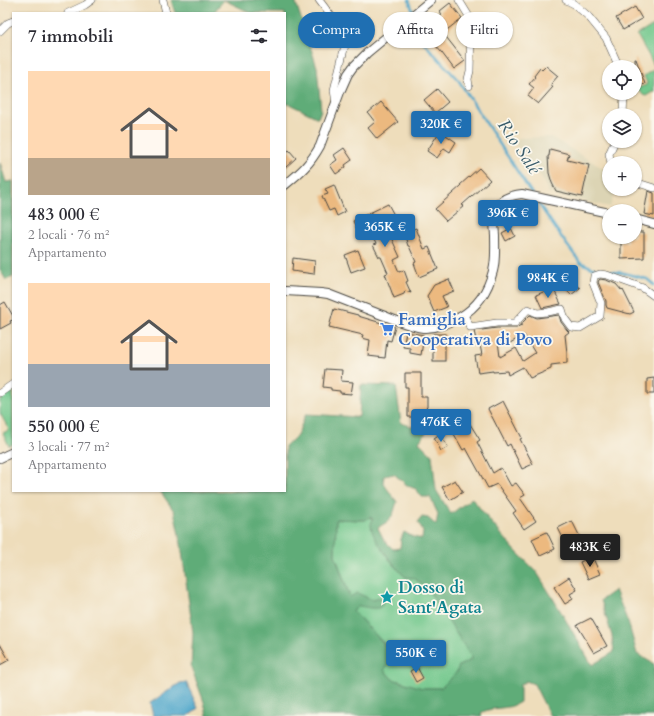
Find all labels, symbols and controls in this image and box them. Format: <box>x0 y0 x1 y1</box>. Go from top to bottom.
chip: Compra <box>298 12 375 48</box>
chip: Affitta <box>383 12 448 48</box>
chip: Filtri <box>456 12 513 48</box>
text: 7 immobili <box>28 25 113 48</box>
icon: filters <box>248 25 270 47</box>
map controls <box>602 60 642 244</box>
button: locate <box>602 60 642 100</box>
icon: home <box>113 97 185 169</box>
button: layers <box>602 108 642 148</box>
pin: 320K € <box>408 111 474 145</box>
text: 320K € <box>420 115 462 133</box>
water label: Rio Salé <box>491 115 547 180</box>
button: + <box>602 156 642 196</box>
pin: 396K € <box>475 200 541 234</box>
text: 483 000 € <box>28 203 100 226</box>
text: 396K € <box>487 204 529 222</box>
button: − <box>602 204 642 244</box>
pin: 365K € <box>352 214 418 248</box>
text: 365K € <box>364 218 406 236</box>
text: 2 locali · 76 m² <box>28 226 109 244</box>
text: Appartamento <box>28 244 107 262</box>
pin: 984K € <box>515 265 581 299</box>
text: 984K € <box>527 269 569 287</box>
place label: Famiglia Cooperativa di Povo <box>398 308 552 351</box>
icon: home <box>113 309 185 381</box>
supermarket icon: Famiglia Cooperativa di Povo <box>379 321 395 337</box>
pin: 476K € <box>408 409 474 443</box>
text: 476K € <box>420 413 462 431</box>
text: 550 000 € <box>28 415 100 438</box>
text: 3 locali · 77 m² <box>28 438 109 456</box>
text: Appartamento <box>28 456 107 474</box>
pin: 483K € <box>557 534 623 568</box>
text: 483K € <box>569 538 611 556</box>
place label: Dosso di Sant'Agata <box>398 576 482 619</box>
place icon: Dosso di Sant'Agata <box>379 589 395 605</box>
pin: 550K € <box>383 640 449 674</box>
text: 550K € <box>395 644 437 662</box>

